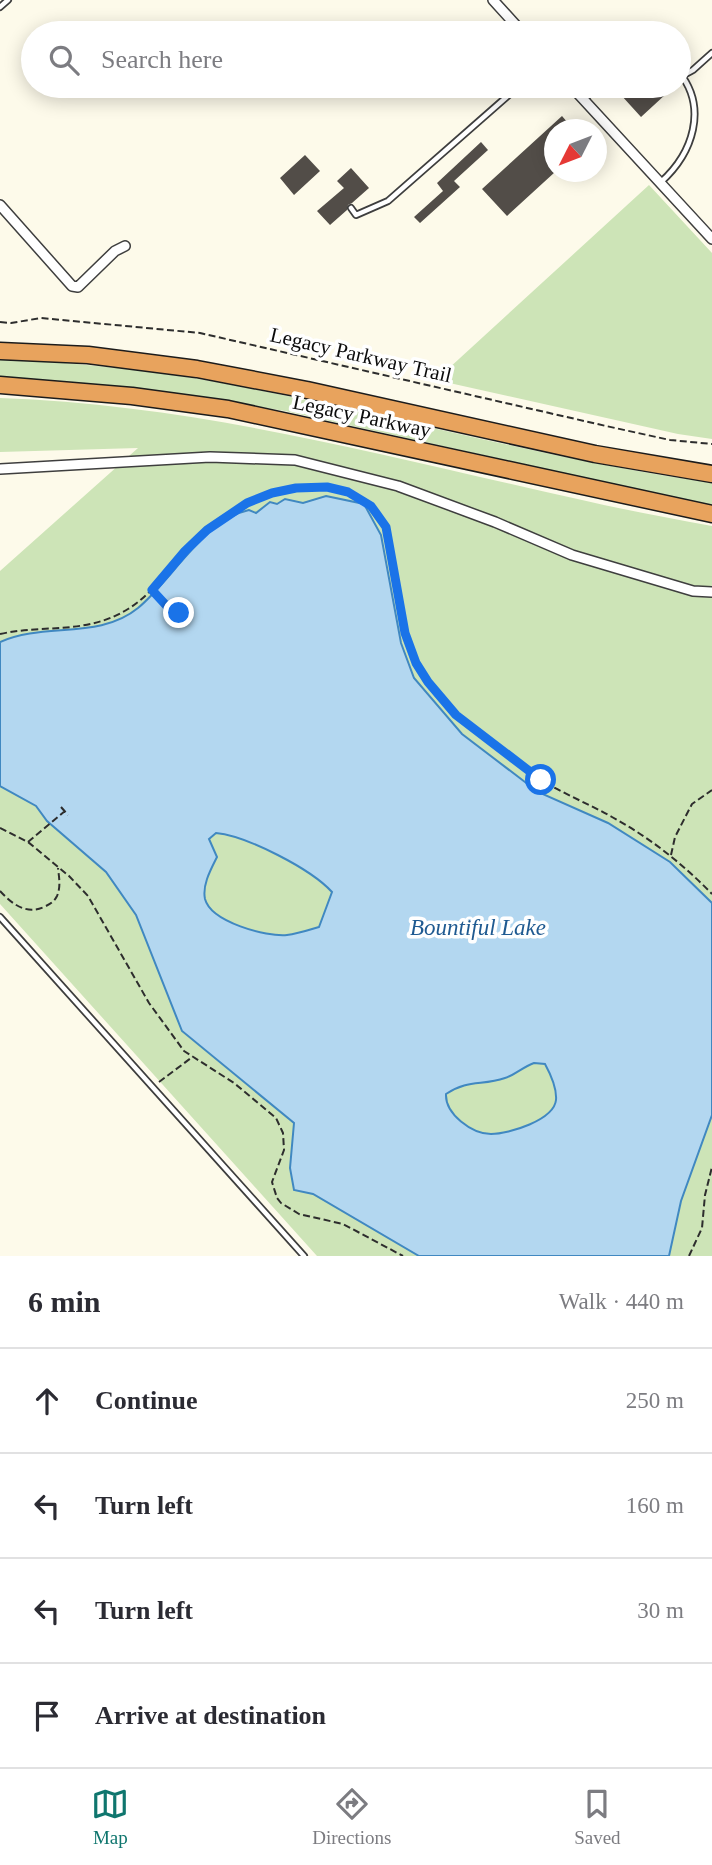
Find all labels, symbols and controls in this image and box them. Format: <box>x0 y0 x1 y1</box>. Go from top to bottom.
search box <box>21 21 691 98</box>
icon: search <box>45 41 83 79</box>
text: Search here <box>101 45 223 74</box>
north arrow <box>544 119 607 182</box>
street label: Legacy Parkway Trail <box>268 322 454 388</box>
street label: Legacy Parkway <box>291 390 434 442</box>
route end <box>163 597 194 628</box>
route start <box>525 764 556 795</box>
water label: Bountiful Lake <box>410 915 546 940</box>
text: 6 min <box>28 1285 101 1318</box>
text: Walk · 440 m <box>559 1289 684 1314</box>
icon: ahead <box>28 1382 66 1420</box>
text: Continue <box>95 1386 198 1415</box>
text: 250 m <box>626 1388 684 1413</box>
icon: left <box>28 1487 66 1525</box>
text: Turn left <box>95 1491 193 1520</box>
text: 160 m <box>626 1493 684 1518</box>
icon: left <box>28 1592 66 1630</box>
text: Turn left <box>95 1596 193 1625</box>
text: 30 m <box>637 1598 684 1623</box>
icon: arrive <box>28 1697 66 1735</box>
text: Arrive at destination <box>95 1701 326 1730</box>
tab: Map <box>91 1785 129 1849</box>
tab: Directions <box>312 1785 391 1849</box>
tab: Saved <box>574 1785 621 1849</box>

